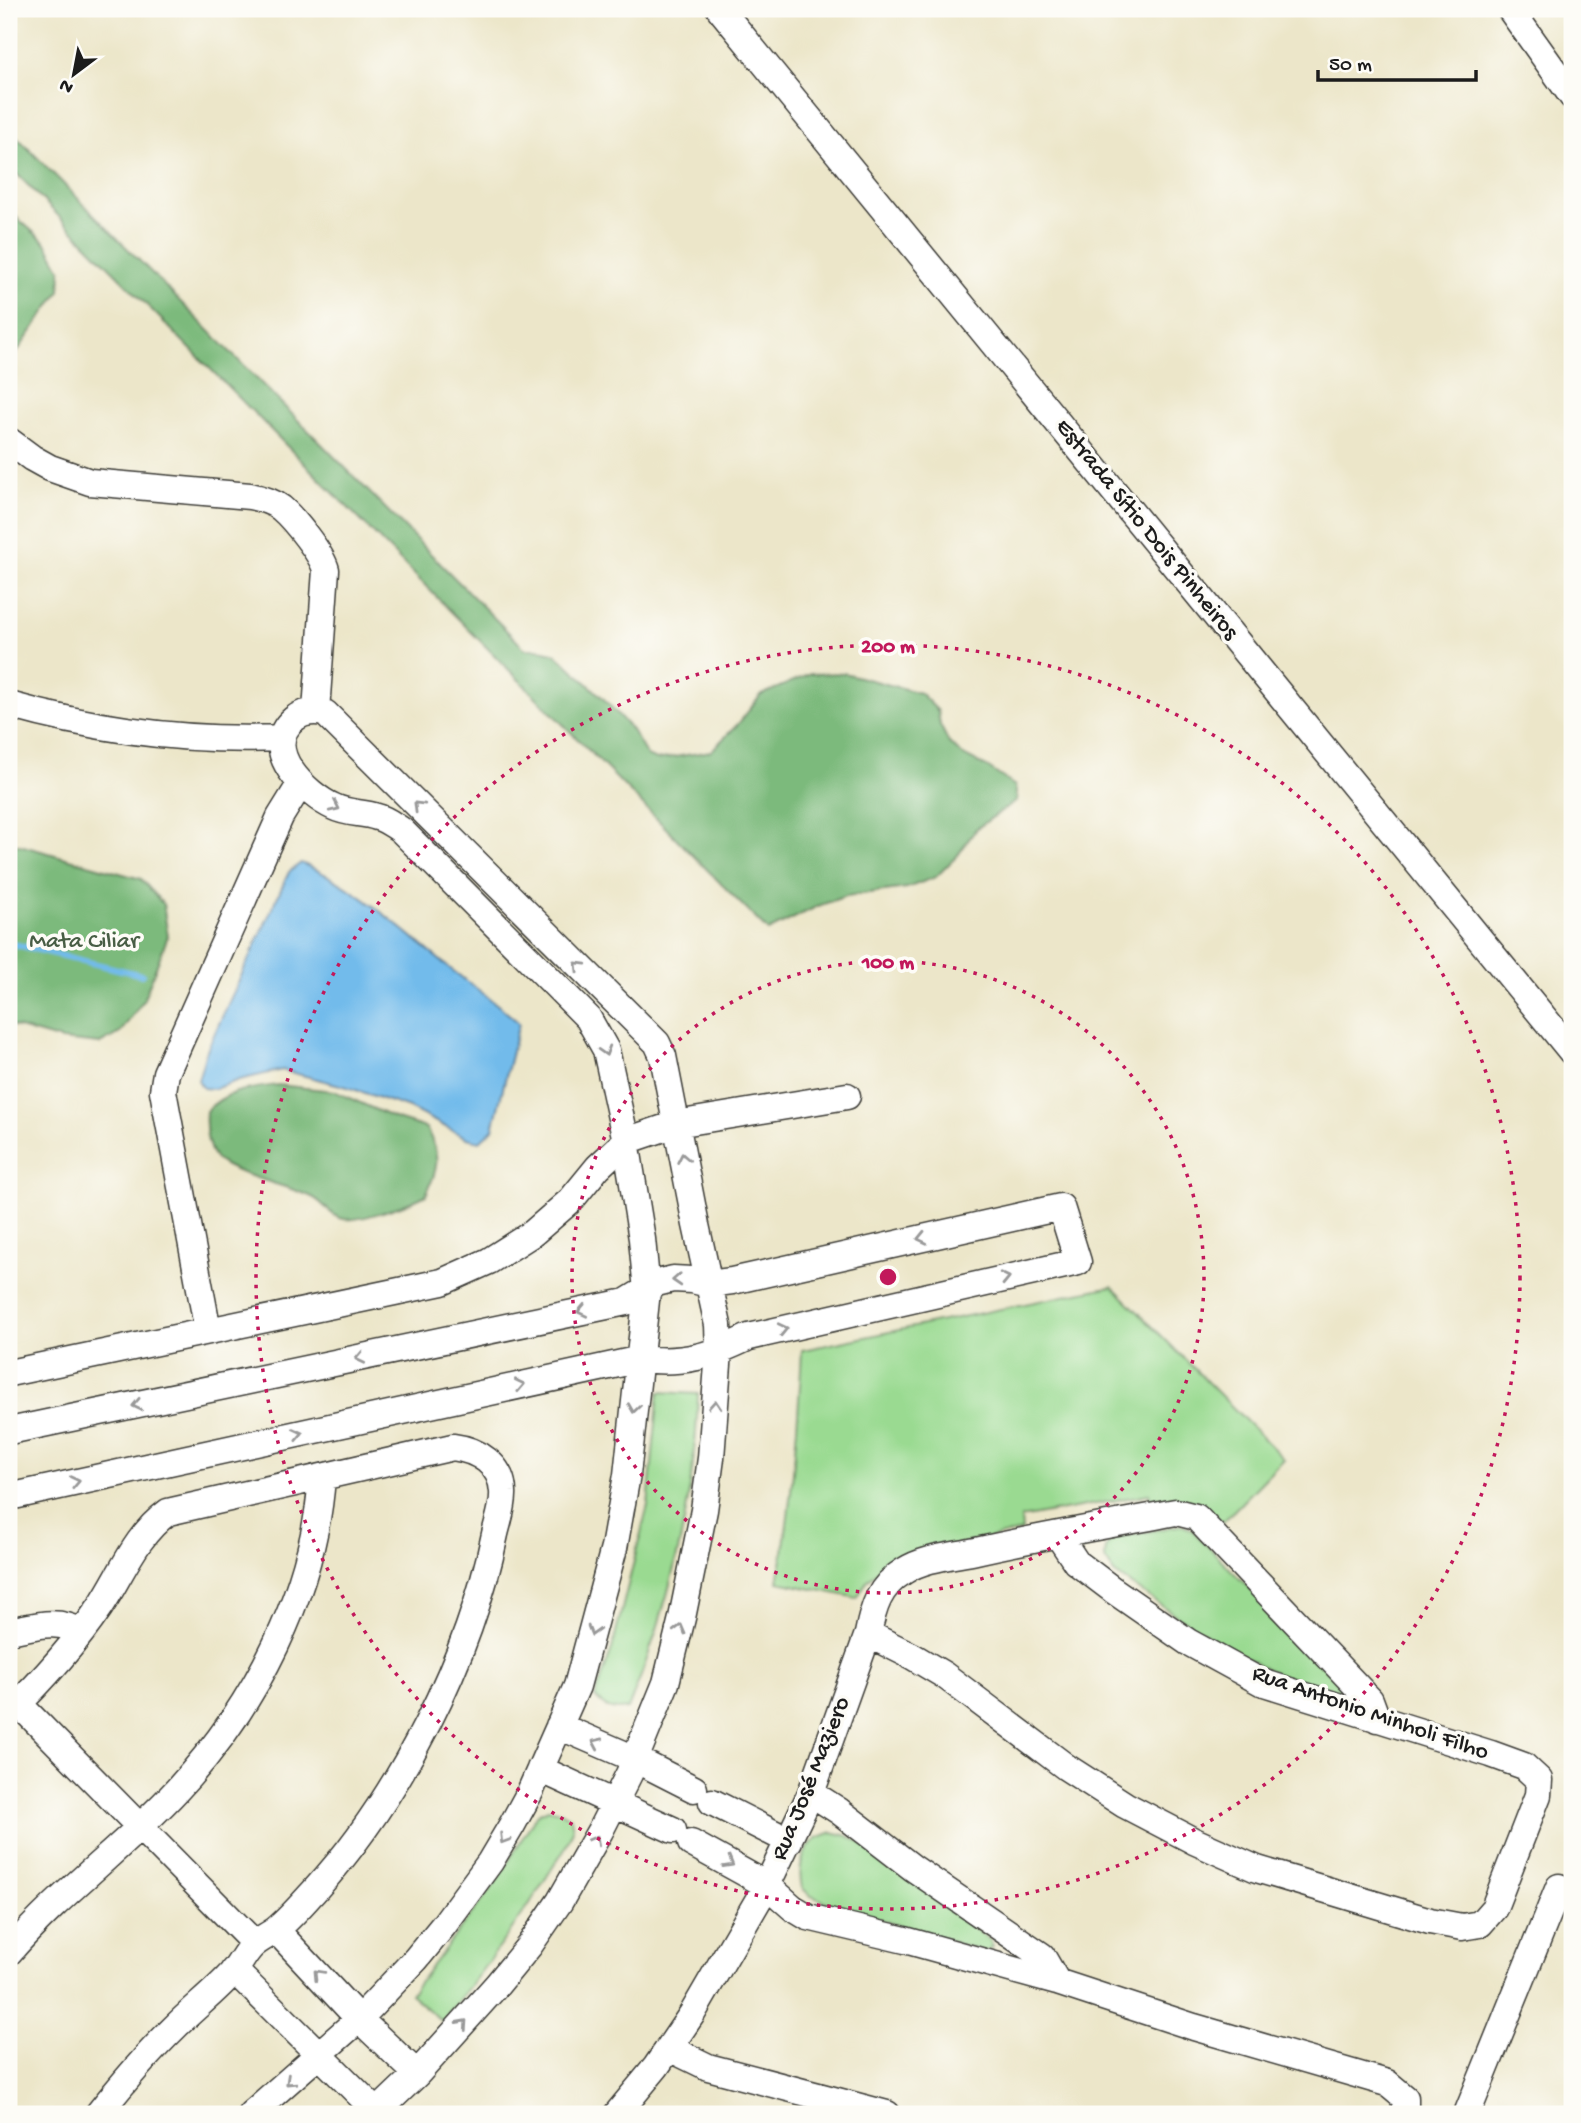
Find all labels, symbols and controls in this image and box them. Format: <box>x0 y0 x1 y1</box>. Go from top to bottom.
north arrow <box>38 38 108 108</box>
scale bar <box>1318 38 1476 82</box>
text: 50 m <box>1329 54 1372 79</box>
text: N <box>55 72 78 98</box>
street label: Estrada Sítio Dois Pinheiros <box>1048 414 1245 647</box>
text: 200 m <box>861 636 915 661</box>
one-way arrow <box>327 798 340 812</box>
one-way arrow <box>413 801 426 814</box>
park label: Mata Ciliar <box>29 928 141 957</box>
text: 100 m <box>861 952 914 977</box>
one-way arrow <box>575 962 588 975</box>
one-way arrow <box>596 1045 611 1057</box>
one-way arrow <box>676 1152 691 1164</box>
one-way arrow <box>916 1230 928 1244</box>
centre of rings <box>876 1265 900 1289</box>
one-way arrow <box>671 1272 682 1287</box>
one-way arrow <box>999 1272 1011 1287</box>
one-way arrow <box>576 1303 588 1318</box>
one-way arrow <box>777 1323 789 1337</box>
one-way arrow <box>354 1350 366 1364</box>
one-way arrow <box>514 1379 526 1394</box>
one-way arrow <box>131 1396 143 1411</box>
one-way arrow <box>707 1399 722 1410</box>
one-way arrow <box>627 1402 642 1413</box>
one-way arrow <box>292 1427 304 1442</box>
one-way arrow <box>69 1476 81 1490</box>
one-way arrow <box>672 1623 686 1635</box>
one-way arrow <box>587 1625 601 1637</box>
street label: Rua Antonio Minholi Filho <box>1248 1660 1492 1768</box>
street label: Rua José Maziero <box>766 1693 858 1865</box>
one-way arrow <box>592 1737 604 1751</box>
one-way arrow <box>499 1832 512 1845</box>
one-way arrow <box>587 1834 600 1847</box>
one-way arrow <box>722 1855 735 1868</box>
one-way arrow <box>313 1969 326 1982</box>
one-way arrow <box>455 2019 467 2032</box>
one-way arrow <box>285 2072 298 2085</box>

